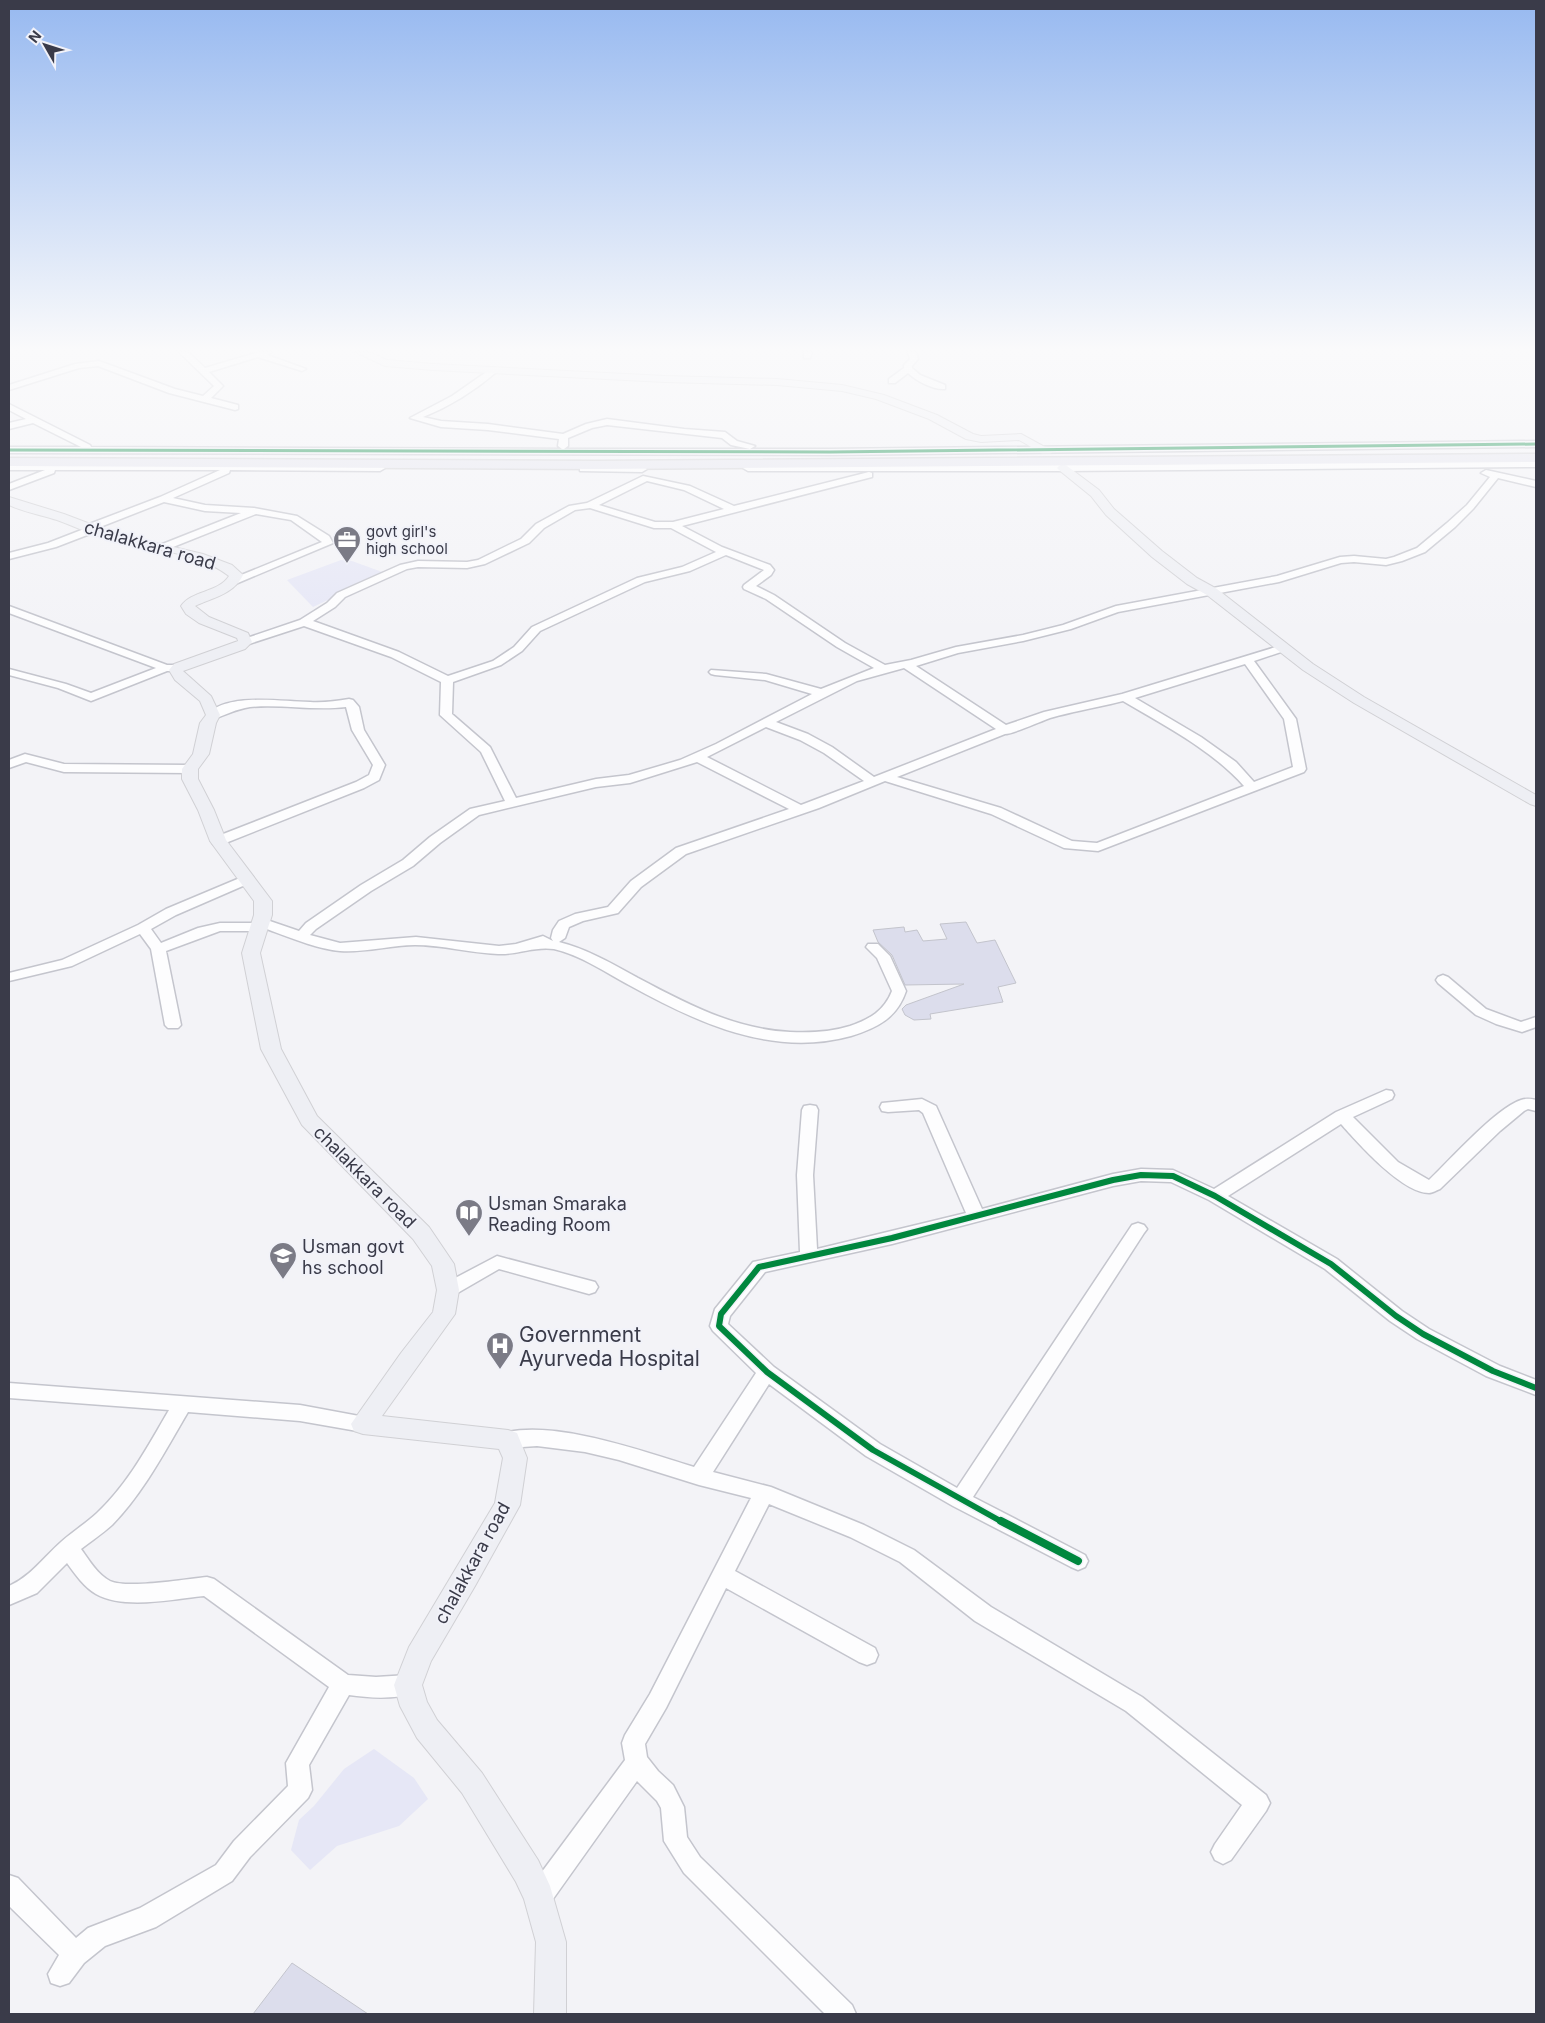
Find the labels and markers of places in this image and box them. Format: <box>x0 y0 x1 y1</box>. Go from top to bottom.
place label: govt girl's high school <box>366 522 448 558</box>
office icon: govt girl's high school <box>332 525 362 564</box>
place label: Usman Smaraka Reading Room <box>488 1193 627 1235</box>
library icon: Usman Smaraka Reading Room <box>454 1198 484 1237</box>
place label: Usman govt hs school <box>302 1236 404 1278</box>
school or university icon: Usman govt hs school <box>268 1241 298 1280</box>
place label: Government Ayurveda Hospital <box>519 1322 700 1371</box>
hospital icon: Government Ayurveda Hospital <box>485 1331 515 1370</box>

